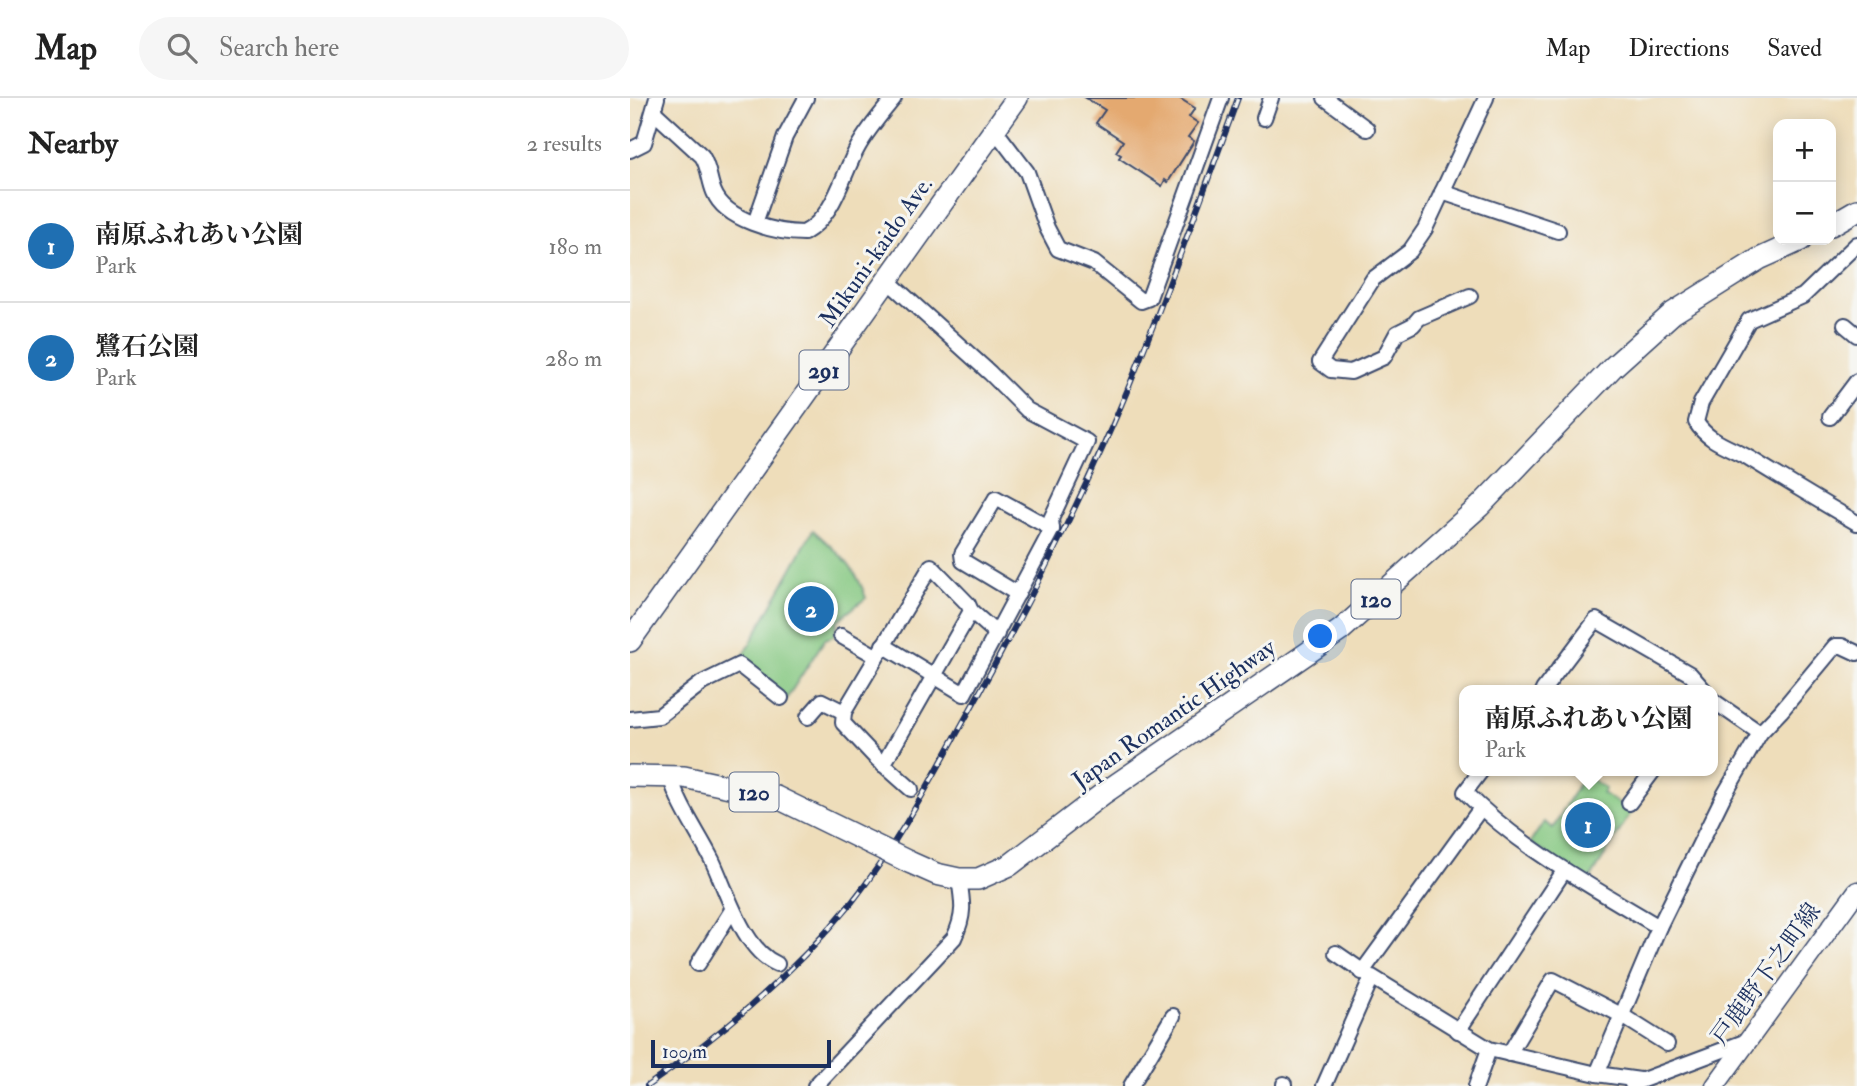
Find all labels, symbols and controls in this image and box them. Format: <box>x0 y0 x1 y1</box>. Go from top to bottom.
search box <box>139 17 629 80</box>
text: Map <box>35 28 97 69</box>
icon: search <box>163 29 201 67</box>
text: Search here <box>219 32 339 64</box>
text: Map <box>1545 33 1590 64</box>
text: Directions <box>1628 33 1729 64</box>
text: Saved <box>1767 33 1822 64</box>
map controls <box>1773 119 1836 245</box>
button: + <box>1773 119 1836 182</box>
text: Nearby <box>28 125 118 162</box>
text: 2 results <box>527 129 602 158</box>
street label: Mikuni-kaido Ave. <box>812 170 940 334</box>
button: − <box>1773 182 1836 245</box>
text: 南原ふれあい公園 <box>95 219 303 251</box>
text: 1 <box>47 232 55 261</box>
text: 180 m <box>549 232 602 261</box>
text: Park <box>95 251 137 280</box>
text: 鷺石公園 <box>95 331 199 363</box>
text: 2 <box>45 344 57 373</box>
text: 280 m <box>545 344 602 373</box>
road number: 291 <box>800 350 848 390</box>
text: Park <box>95 363 137 392</box>
road number: 120 <box>1352 579 1400 618</box>
pin: 2 <box>788 583 834 635</box>
your location <box>1303 619 1337 653</box>
street label: Japan Romantic Highway <box>1065 632 1282 797</box>
popup <box>1459 685 1718 776</box>
text: 南原ふれあい公園 <box>1484 703 1693 735</box>
text: Park <box>1484 735 1526 764</box>
road number: 120 <box>730 772 778 812</box>
pin: 1 <box>1565 799 1611 851</box>
street label: 戸鹿野下之町線 <box>1704 897 1828 1051</box>
scale bar <box>651 1037 831 1069</box>
text: 100 m <box>662 1040 707 1064</box>

